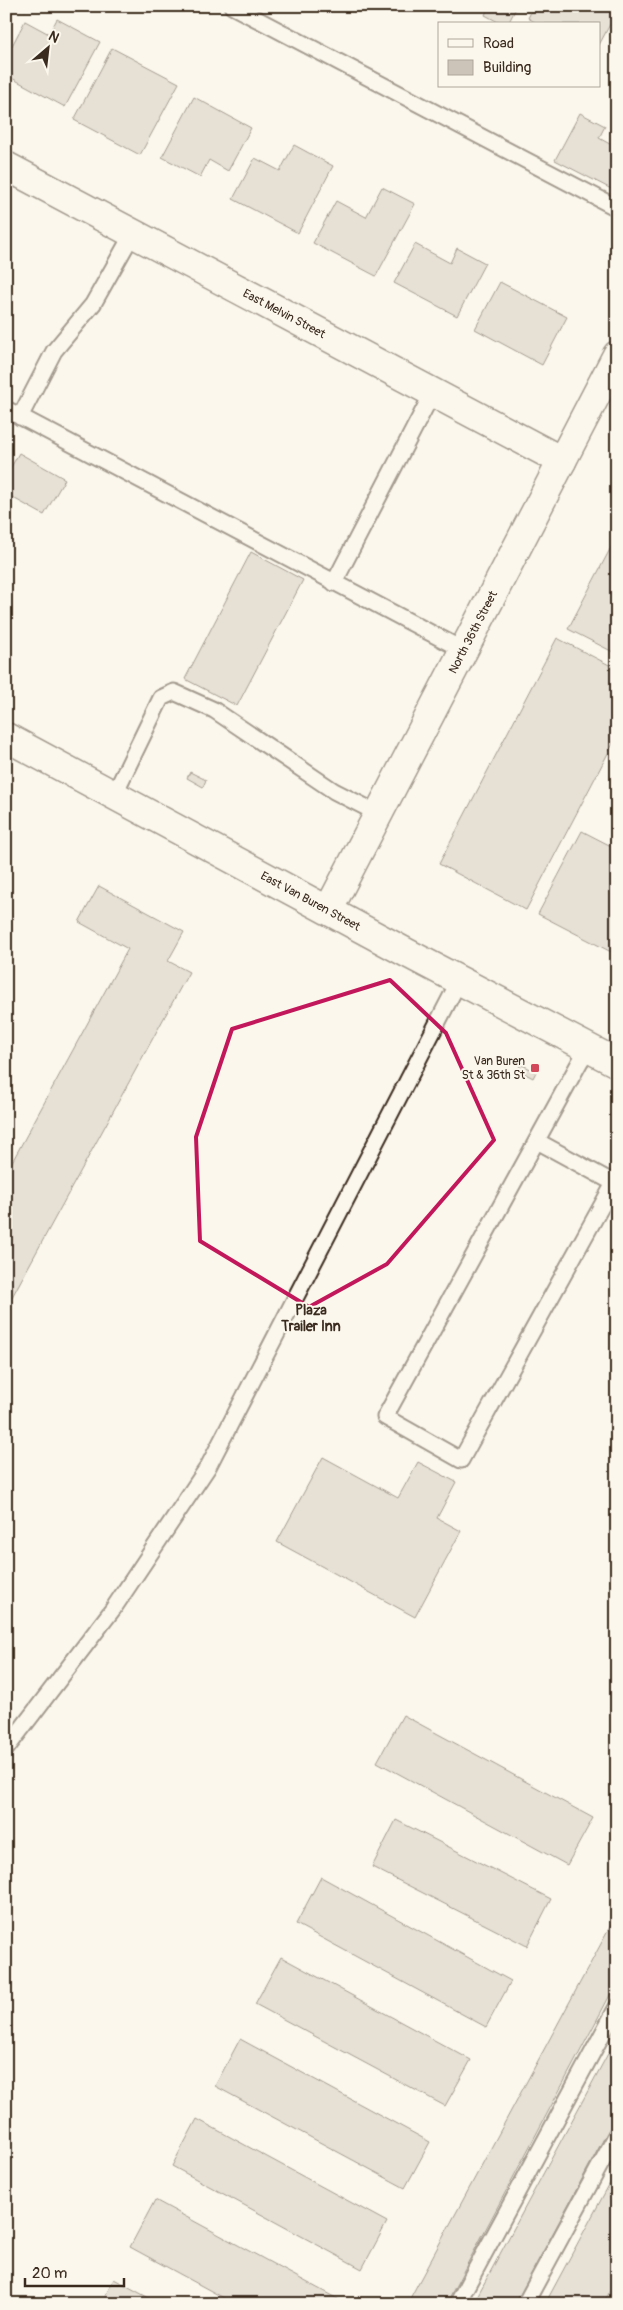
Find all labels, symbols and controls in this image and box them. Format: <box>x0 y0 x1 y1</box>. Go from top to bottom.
north arrow <box>22 22 72 72</box>
legend <box>438 22 600 88</box>
text: N <box>46 27 62 47</box>
text: Road <box>483 34 514 53</box>
text: Building <box>483 58 531 77</box>
street label: East Melvin Street <box>240 286 328 342</box>
street label: North 36th Street <box>445 588 501 676</box>
street label: East Van Buren Street <box>258 868 363 934</box>
place label: Van Buren St & 36th St <box>462 1054 525 1083</box>
marker: Van Buren St & 36th St <box>529 1062 541 1074</box>
district label: Plaza Trailer Inn <box>280 1302 341 1335</box>
scale bar <box>25 2255 124 2287</box>
text: 20 m <box>32 2264 67 2283</box>

